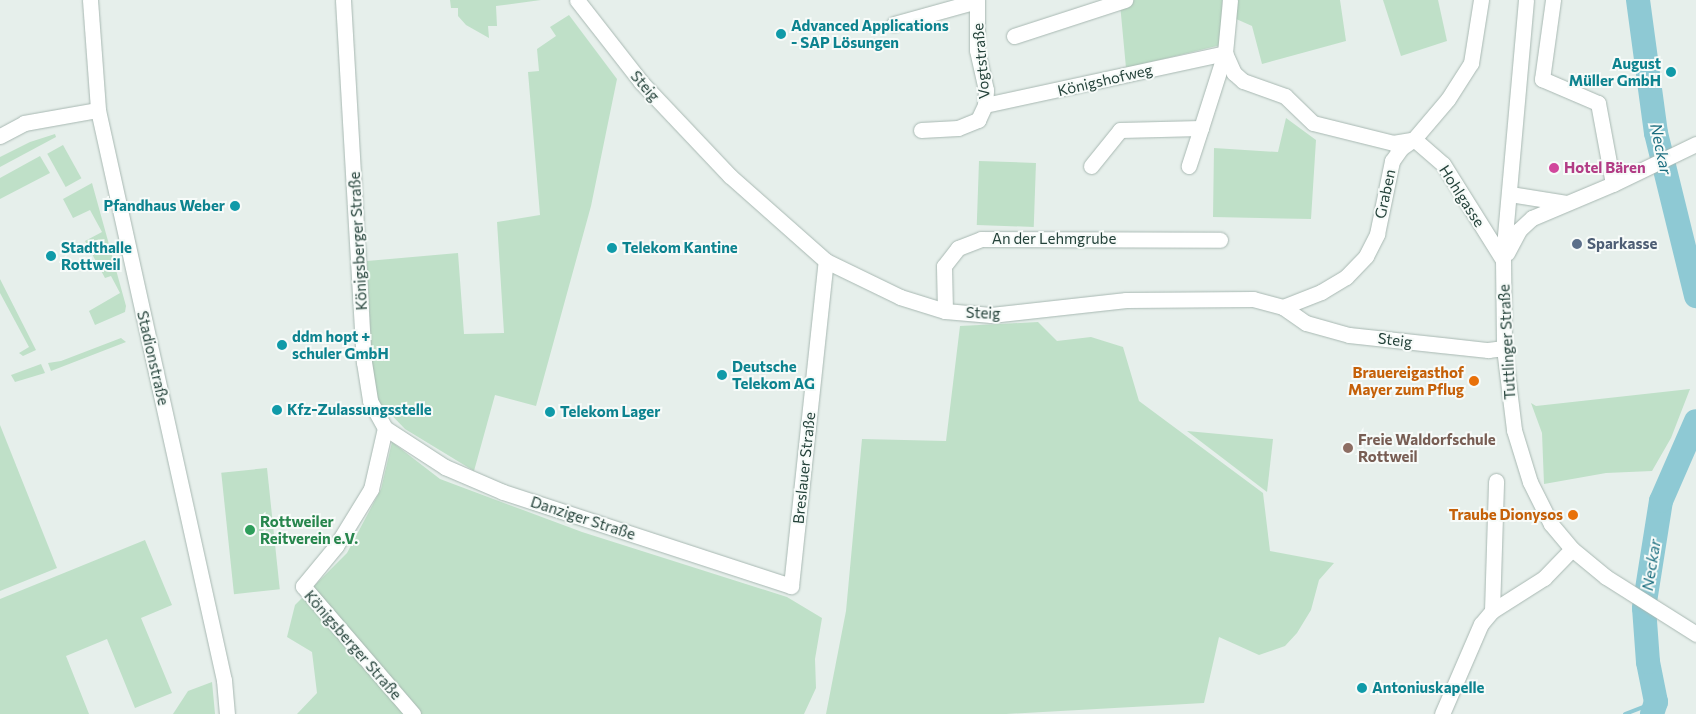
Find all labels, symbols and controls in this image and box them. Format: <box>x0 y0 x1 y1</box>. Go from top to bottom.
place label: Advanced Applications - SAP Lösungen <box>791 16 949 51</box>
street label: Vogtstraße <box>969 22 993 100</box>
marker: Advanced Applications - SAP Lösungen <box>775 28 787 40</box>
place label: August Müller GmbH <box>1569 54 1661 89</box>
street label: Königshofweg <box>1056 60 1154 100</box>
marker: August Müller GmbH <box>1665 66 1677 78</box>
street label: Steig <box>627 67 663 105</box>
water label: Neckar <box>1646 122 1676 176</box>
place label: Hotel Bären <box>1564 159 1646 177</box>
street label: Hohlgasse <box>1435 162 1489 230</box>
marker: Hotel Bären <box>1548 162 1560 174</box>
street label: Graben <box>1371 168 1399 220</box>
street label: Königsberger Straße <box>345 171 371 311</box>
place label: Pfandhaus Weber <box>103 197 225 215</box>
marker: Pfandhaus Weber <box>229 200 241 212</box>
street label: An der Lehmgrube <box>992 230 1116 248</box>
place label: Sparkasse <box>1587 235 1657 253</box>
place label: Stadthalle Rottweil <box>61 238 132 273</box>
marker: Sparkasse <box>1571 238 1583 250</box>
place label: Telekom Kantine <box>622 239 738 257</box>
marker: Telekom Kantine <box>606 242 618 254</box>
marker: Stadthalle Rottweil <box>45 250 57 262</box>
street label: Tuttlinger Straße <box>1495 284 1519 400</box>
street label: Steig <box>965 303 1001 323</box>
street label: Stadionstraße <box>133 309 173 407</box>
place label: ddm hopt + schuler GmbH <box>292 327 389 362</box>
street label: Steig <box>1377 329 1413 351</box>
marker: ddm hopt + schuler GmbH <box>276 339 288 351</box>
place label: Deutsche Telekom AG <box>732 357 815 392</box>
place label: Brauereigasthof Mayer zum Pflug <box>1348 363 1464 398</box>
marker: Deutsche Telekom AG <box>716 369 728 381</box>
marker: Brauereigasthof Mayer zum Pflug <box>1468 375 1480 387</box>
place label: Kfz-Zulassungsstelle <box>287 401 432 419</box>
place label: Telekom Lager <box>560 403 660 421</box>
marker: Kfz-Zulassungsstelle <box>271 404 283 416</box>
marker: Telekom Lager <box>544 406 556 418</box>
street label: Breslauer Straße <box>789 411 819 525</box>
place label: Freie Waldorfschule Rottweil <box>1358 430 1496 465</box>
marker: Freie Waldorfschule Rottweil <box>1342 442 1354 454</box>
street label: Danziger Straße <box>528 493 638 543</box>
place label: Traube Dionysos <box>1449 506 1563 524</box>
marker: Traube Dionysos <box>1567 509 1579 521</box>
place label: Rottweiler Reitverein e.V. <box>260 512 358 547</box>
marker: Rottweiler Reitverein e.V. <box>244 524 256 536</box>
water label: Neckar <box>1637 538 1665 592</box>
street label: Königsberger Straße <box>301 587 405 703</box>
place label: Antoniuskapelle <box>1372 679 1484 697</box>
marker: Antoniuskapelle <box>1356 682 1368 694</box>

